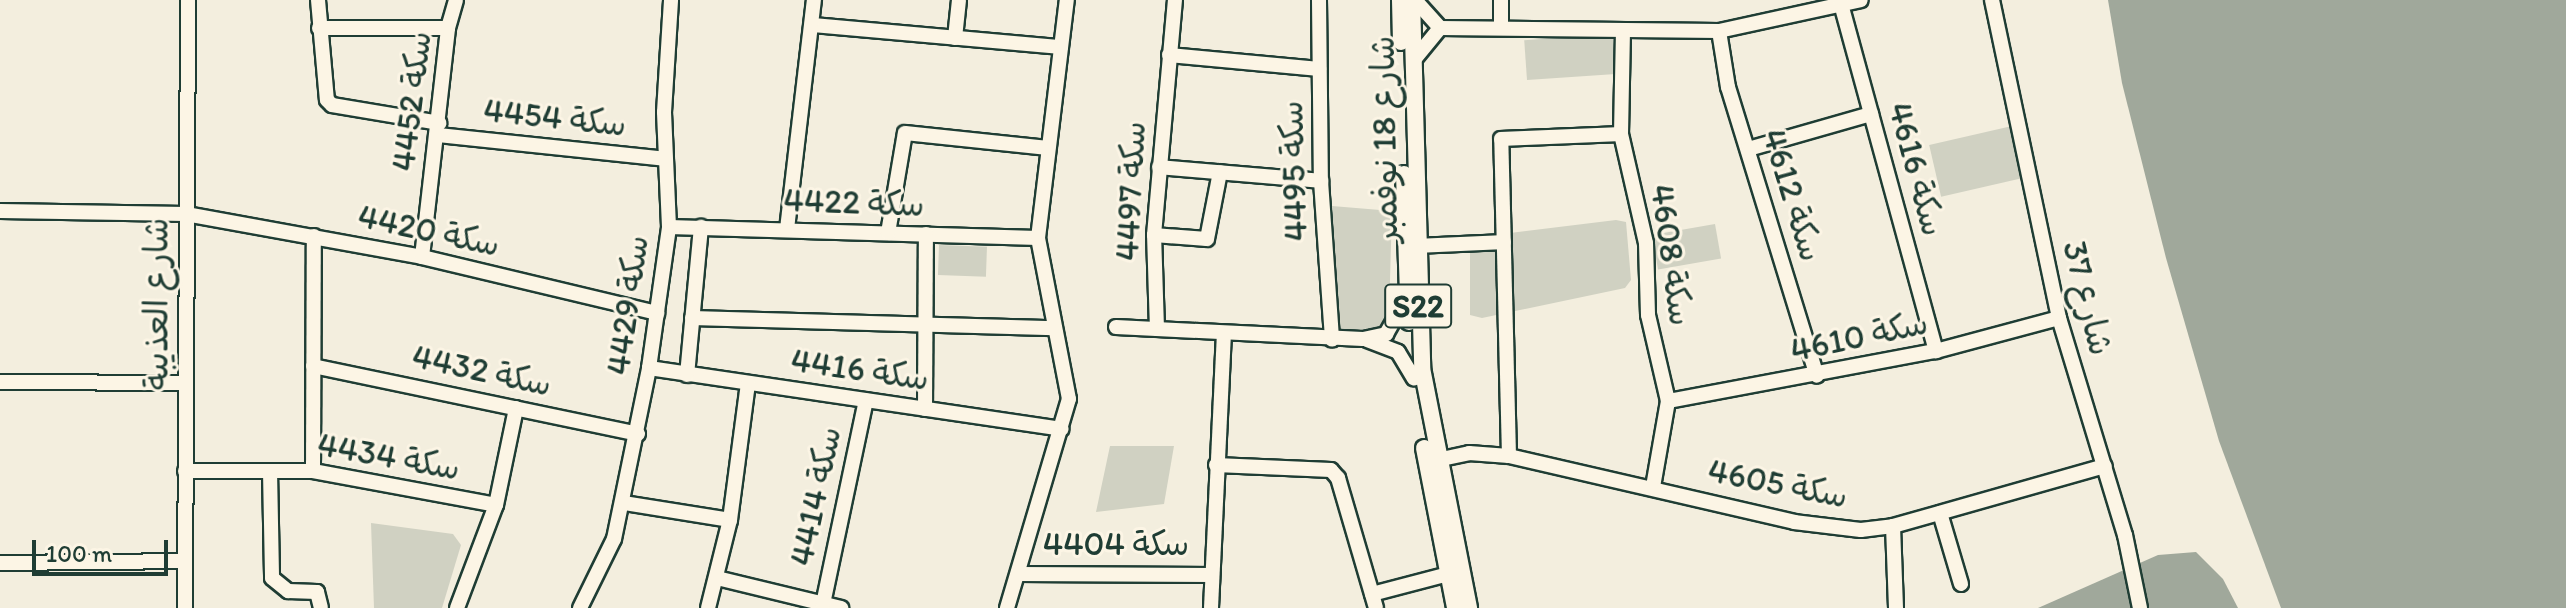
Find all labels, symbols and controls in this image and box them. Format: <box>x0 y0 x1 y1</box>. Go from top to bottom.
street label: سكة 4452 <box>382 29 440 173</box>
street label: شارع 18 نوفمبر <box>1362 35 1406 243</box>
street label: سكة 4454 <box>482 89 628 145</box>
street label: سكة 4616 <box>1880 98 1954 240</box>
street label: سكة 4495 <box>1270 100 1316 242</box>
street label: سكة 4497 <box>1106 120 1154 262</box>
street label: سكة 4612 <box>1754 124 1832 266</box>
street label: سكة 4422 <box>783 179 925 225</box>
street label: سكة 4608 <box>1642 182 1702 328</box>
street label: سكة 4420 <box>354 195 504 265</box>
street label: شارع العذيبة <box>136 218 176 390</box>
street label: سكة 4429 <box>597 232 657 378</box>
street label: شارع 37 <box>2054 236 2122 360</box>
road number: S22 <box>1384 278 1452 334</box>
street label: سكة 4610 <box>1787 302 1931 370</box>
street label: سكة 4432 <box>409 335 555 405</box>
street label: سكة 4416 <box>788 339 932 399</box>
street label: سكة 4434 <box>314 423 464 489</box>
street label: سكة 4414 <box>780 423 850 569</box>
street label: سكة 4605 <box>1705 449 1851 517</box>
scale bar <box>36 524 172 574</box>
street label: سكة 4404 <box>1043 524 1189 564</box>
text: 100 m <box>46 539 112 568</box>

